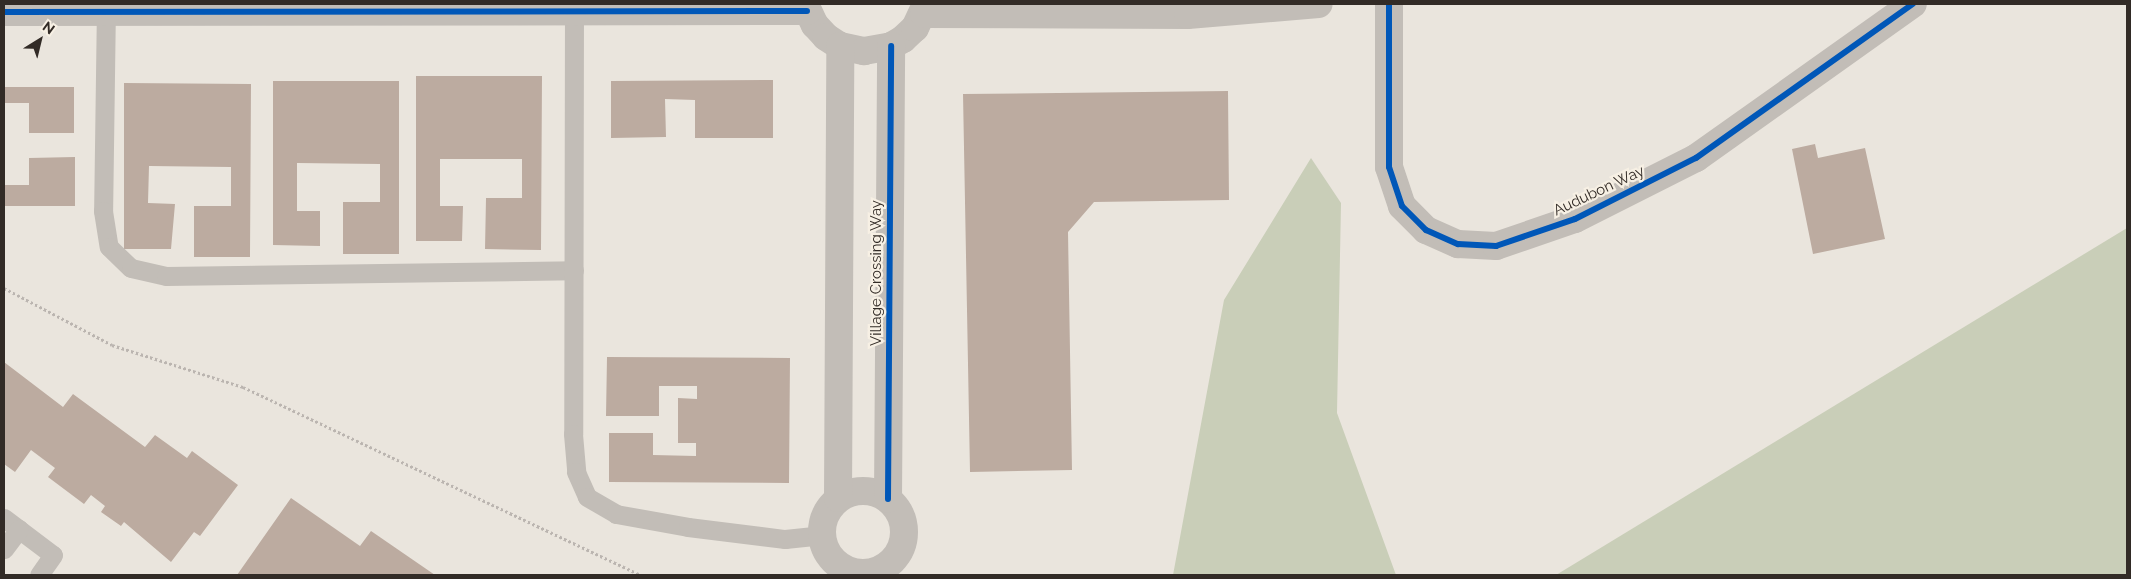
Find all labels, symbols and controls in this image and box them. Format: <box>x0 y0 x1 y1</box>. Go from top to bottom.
north arrow <box>15 15 65 65</box>
text: N <box>40 18 58 37</box>
street label: Audubon Way <box>1550 162 1648 220</box>
street label: Village Crossing Way <box>868 200 886 346</box>

